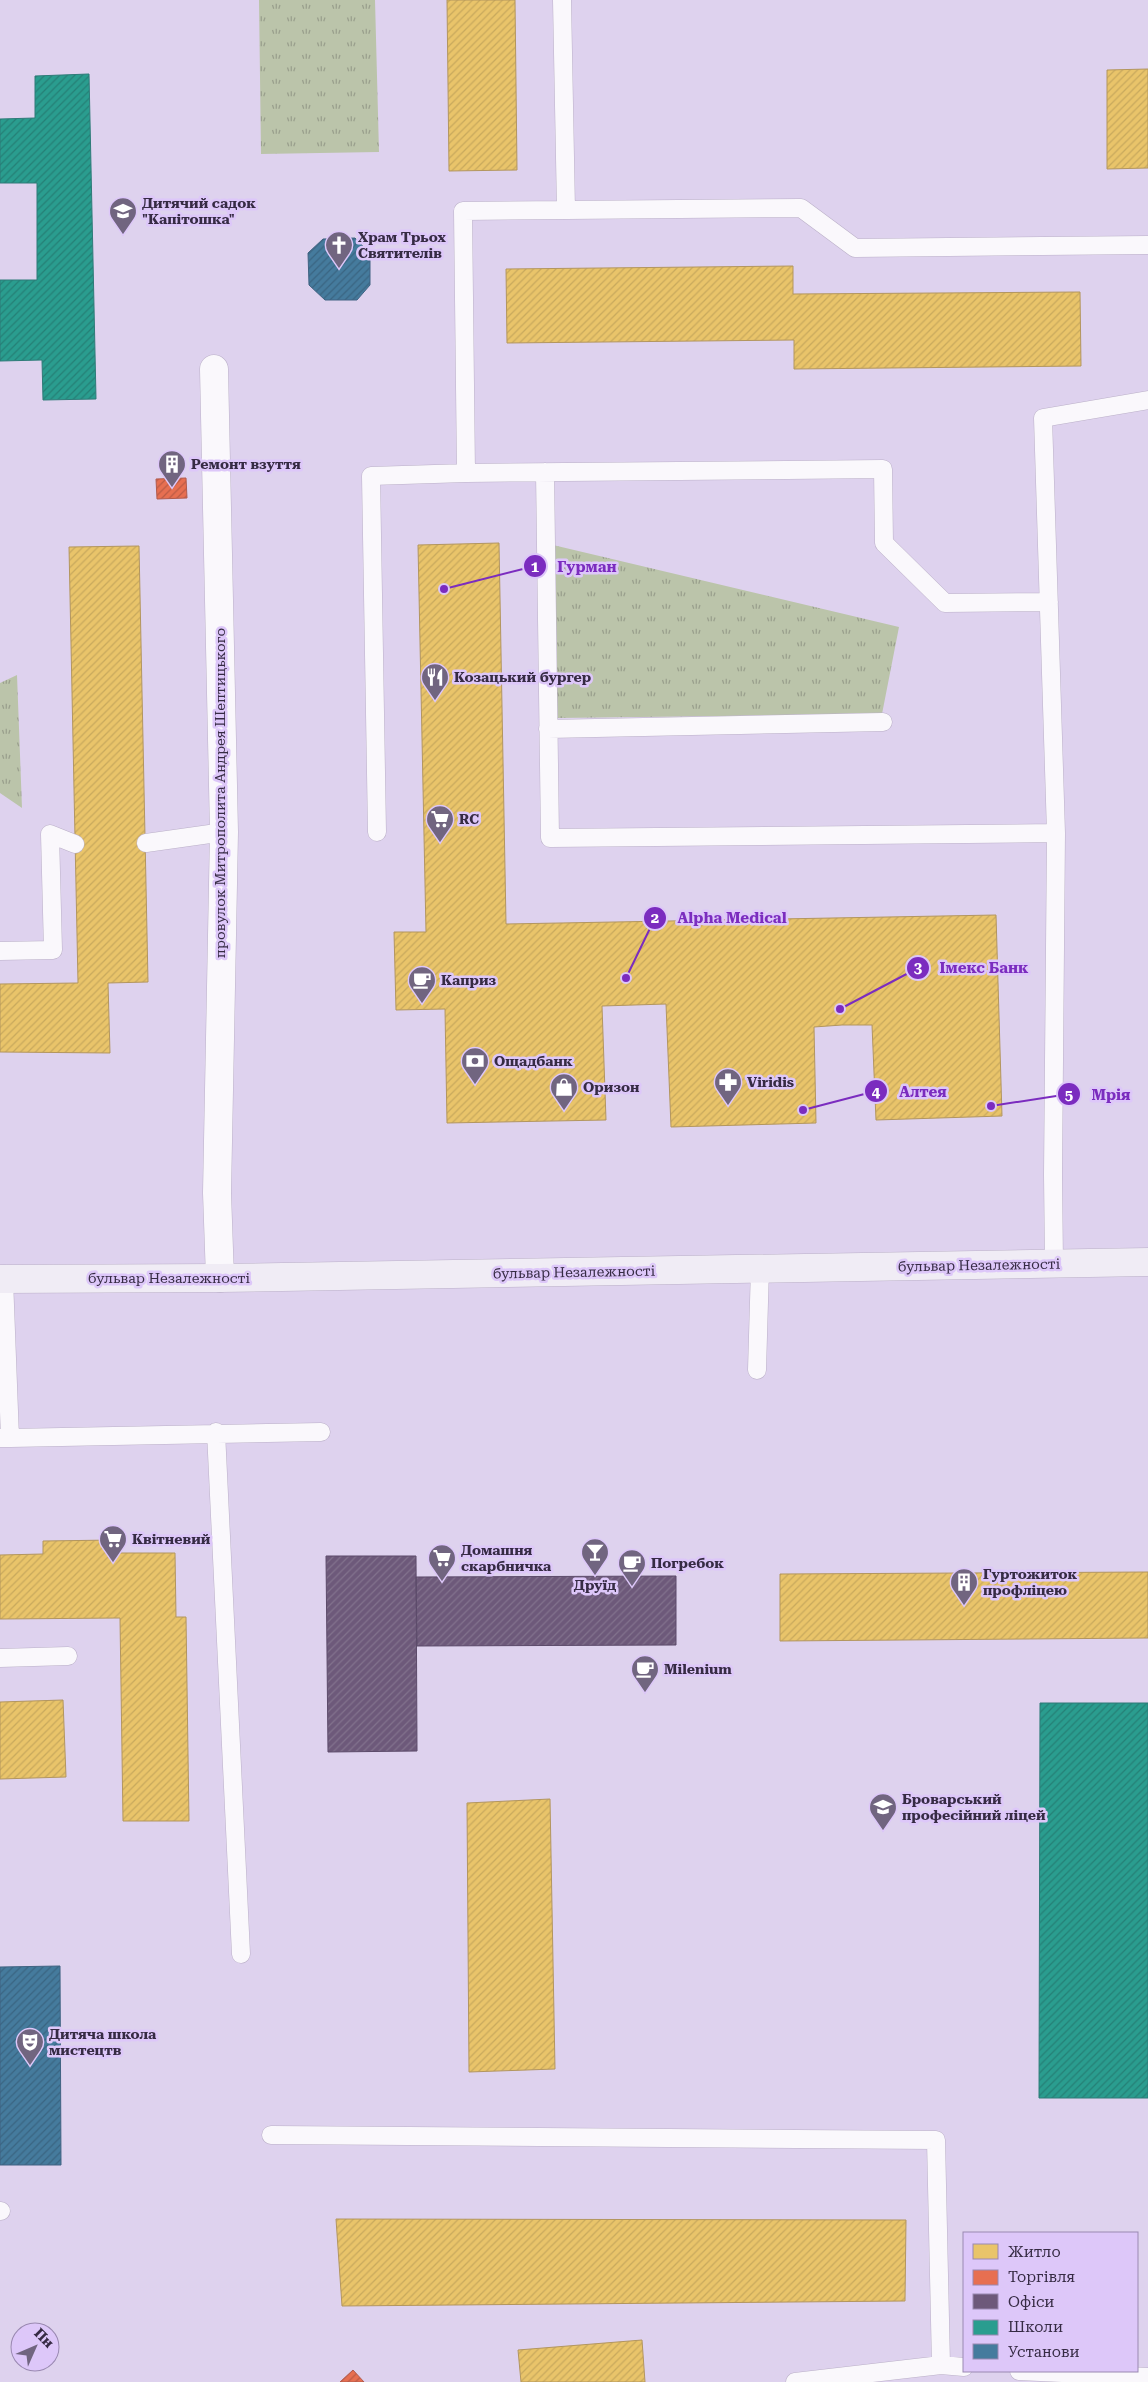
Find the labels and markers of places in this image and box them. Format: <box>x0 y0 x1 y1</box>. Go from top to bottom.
place label: Дитячий садок "Капітошка" <box>142 195 256 227</box>
school or university icon: Дитячий садок "Капітошка" <box>108 196 138 235</box>
place label: Храм Трьох Святителів <box>358 229 447 261</box>
church icon: Храм Трьох Святителів <box>324 230 354 269</box>
building icon: Ремонт взуття <box>157 449 187 488</box>
place label: Ремонт взуття <box>191 456 301 472</box>
callout: Гурман <box>522 551 627 581</box>
restaurant icon: Козацький бургер <box>420 662 450 701</box>
place label: Козацький бургер <box>454 669 591 685</box>
supermarket icon: RC <box>425 804 455 843</box>
place label: RC <box>459 811 479 827</box>
callout: Alpha Medical <box>643 903 797 933</box>
callout: Імекс Банк <box>905 953 1039 983</box>
cafe icon: Каприз <box>407 965 437 1004</box>
place label: Каприз <box>441 972 497 988</box>
bank icon: Ощадбанк <box>460 1046 490 1085</box>
place label: Ощадбанк <box>494 1053 573 1069</box>
pharmacy icon: Viridis <box>713 1067 743 1106</box>
shop icon: Оризон <box>549 1072 579 1111</box>
place label: Viridis <box>747 1074 794 1090</box>
callout: Алтея <box>864 1076 956 1106</box>
place label: Оризон <box>583 1079 640 1095</box>
callout: Мрія <box>1057 1079 1141 1109</box>
supermarket icon: Квітневий <box>98 1524 128 1563</box>
place label: Квітневий <box>132 1531 211 1547</box>
bar icon: Друїд <box>580 1537 610 1576</box>
place label: Домашня скарбничка <box>461 1542 552 1574</box>
supermarket icon: Домашня скарбничка <box>427 1543 457 1582</box>
cafe icon: Погребок <box>617 1548 647 1587</box>
place label: Погребок <box>651 1555 724 1571</box>
place label: Гуртожиток профліцею <box>983 1566 1078 1598</box>
building icon: Гуртожиток профліцею <box>949 1567 979 1606</box>
place label: Друїд <box>574 1577 616 1593</box>
cafe icon: Milenium <box>630 1654 660 1693</box>
place label: Milenium <box>664 1661 732 1677</box>
place label: Броварський професійний ліцей <box>902 1791 1046 1823</box>
school or university icon: Броварський професійний ліцей <box>868 1792 898 1831</box>
place label: Дитяча школа мистецтв <box>49 2026 157 2058</box>
theatre icon: Дитяча школа мистецтв <box>15 2027 45 2066</box>

